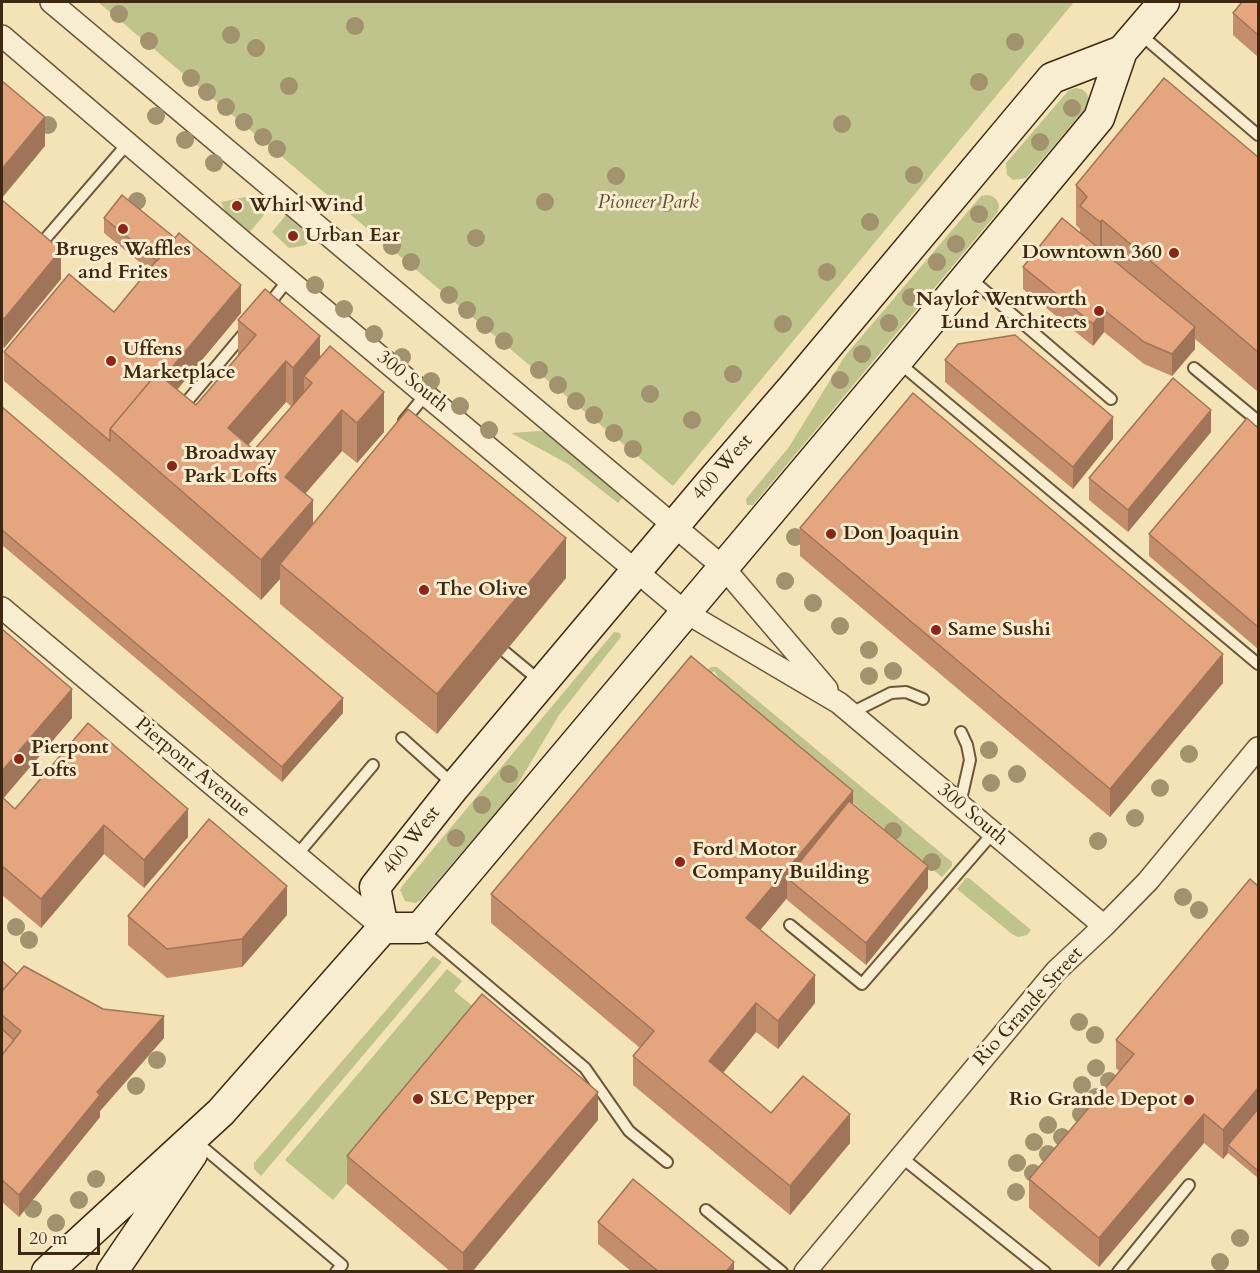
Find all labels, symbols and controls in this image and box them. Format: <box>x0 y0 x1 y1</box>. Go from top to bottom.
park label: Pioneer Park <box>597 191 699 215</box>
place label: Whirl Wind <box>249 194 363 218</box>
marker: Whirl Wind <box>230 199 244 213</box>
marker: Bruges Waffles and Frites <box>116 222 130 236</box>
place label: Urban Ear <box>305 224 400 248</box>
marker: Urban Ear <box>286 229 300 243</box>
place label: Bruges Waffles and Frites <box>55 238 191 285</box>
place label: Downtown 360 <box>1022 241 1162 265</box>
marker: Downtown 360 <box>1167 246 1181 260</box>
place label: Naylor Wentworth Lund Architects <box>916 288 1087 335</box>
marker: Naylor Wentworth Lund Architects <box>1092 304 1106 318</box>
place label: Uffens Marketplace <box>123 338 236 385</box>
street label: 300 South <box>371 346 453 418</box>
marker: Uffens Marketplace <box>104 354 118 368</box>
street label: 400 West <box>688 430 758 506</box>
place label: Broadway Park Lofts <box>184 442 277 489</box>
marker: Broadway Park Lofts <box>165 459 179 473</box>
place label: Don Joaquin <box>843 522 959 546</box>
marker: Don Joaquin <box>824 527 838 541</box>
place label: The Olive <box>436 578 528 602</box>
marker: The Olive <box>417 583 431 597</box>
place label: Same Sushi <box>948 618 1051 642</box>
marker: Same Sushi <box>929 623 943 637</box>
street label: Pierpont Avenue <box>129 713 255 823</box>
place label: Pierpont Lofts <box>31 736 109 783</box>
marker: Pierpont Lofts <box>12 752 26 766</box>
street label: 300 South <box>932 778 1012 852</box>
street label: 400 West <box>378 802 446 880</box>
place label: Ford Motor Company Building <box>692 838 869 885</box>
marker: Ford Motor Company Building <box>673 855 687 869</box>
street label: Rio Grande Street <box>969 942 1089 1072</box>
place label: SLC Pepper <box>430 1087 534 1111</box>
place label: Rio Grande Depot <box>1009 1088 1177 1112</box>
marker: SLC Pepper <box>411 1092 425 1106</box>
marker: Rio Grande Depot <box>1182 1093 1196 1107</box>
scale bar <box>21 1216 104 1254</box>
text: 20 m <box>29 1226 68 1251</box>

